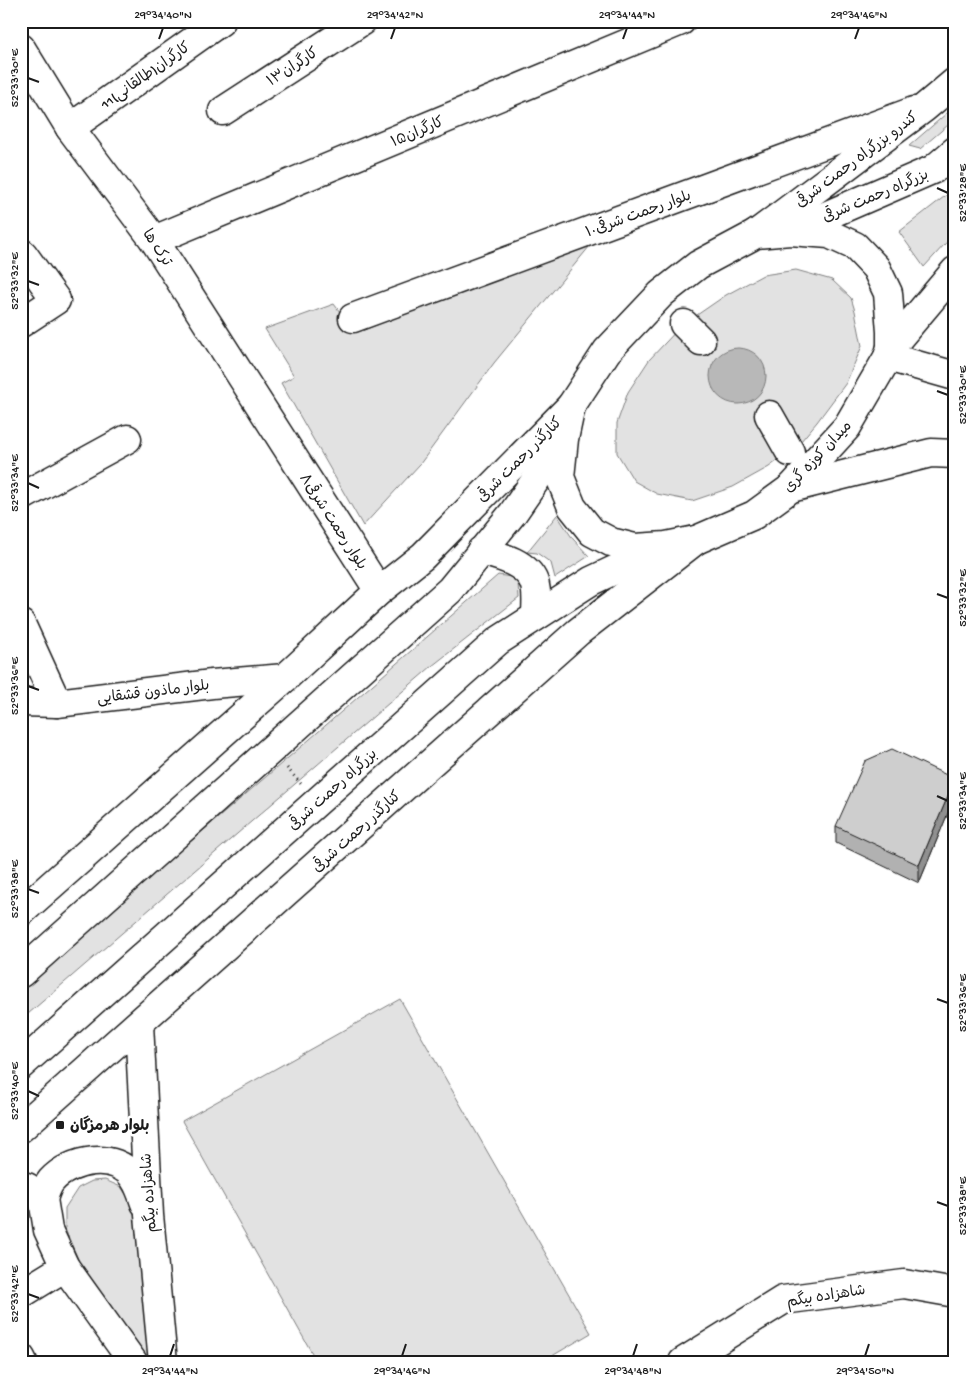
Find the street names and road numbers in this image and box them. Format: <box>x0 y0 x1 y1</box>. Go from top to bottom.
street label: 11کارگران(طالقانی) <box>96 37 194 115</box>
street label: کارگران۱۳ <box>263 43 322 91</box>
street label: کندرو بزرگراه رحمت شرقی <box>791 107 921 211</box>
street label: ۱۵کارگران <box>388 112 447 152</box>
street label: بزرگراه رحمت شرقی <box>819 165 931 225</box>
street label: ۱۰بلوار رحمت شرقی <box>582 184 694 242</box>
street label: ترک ها <box>137 226 176 271</box>
street label: کنارگذر رحمت شرقی <box>471 411 567 507</box>
street label: میدان کوزه گری <box>779 416 856 497</box>
street label: بلوار رحمت شرقی۸ <box>295 468 373 574</box>
street label: بلوار ماذون قشقایی <box>96 677 210 709</box>
street label: بزرگراه رحمت شرقی <box>282 743 382 835</box>
street label: کنارگذر رحمت شرقی <box>306 785 406 877</box>
street label: شاهزاده بیگم <box>136 1153 163 1233</box>
street label: شاهزاده بیگم <box>785 1280 867 1313</box>

